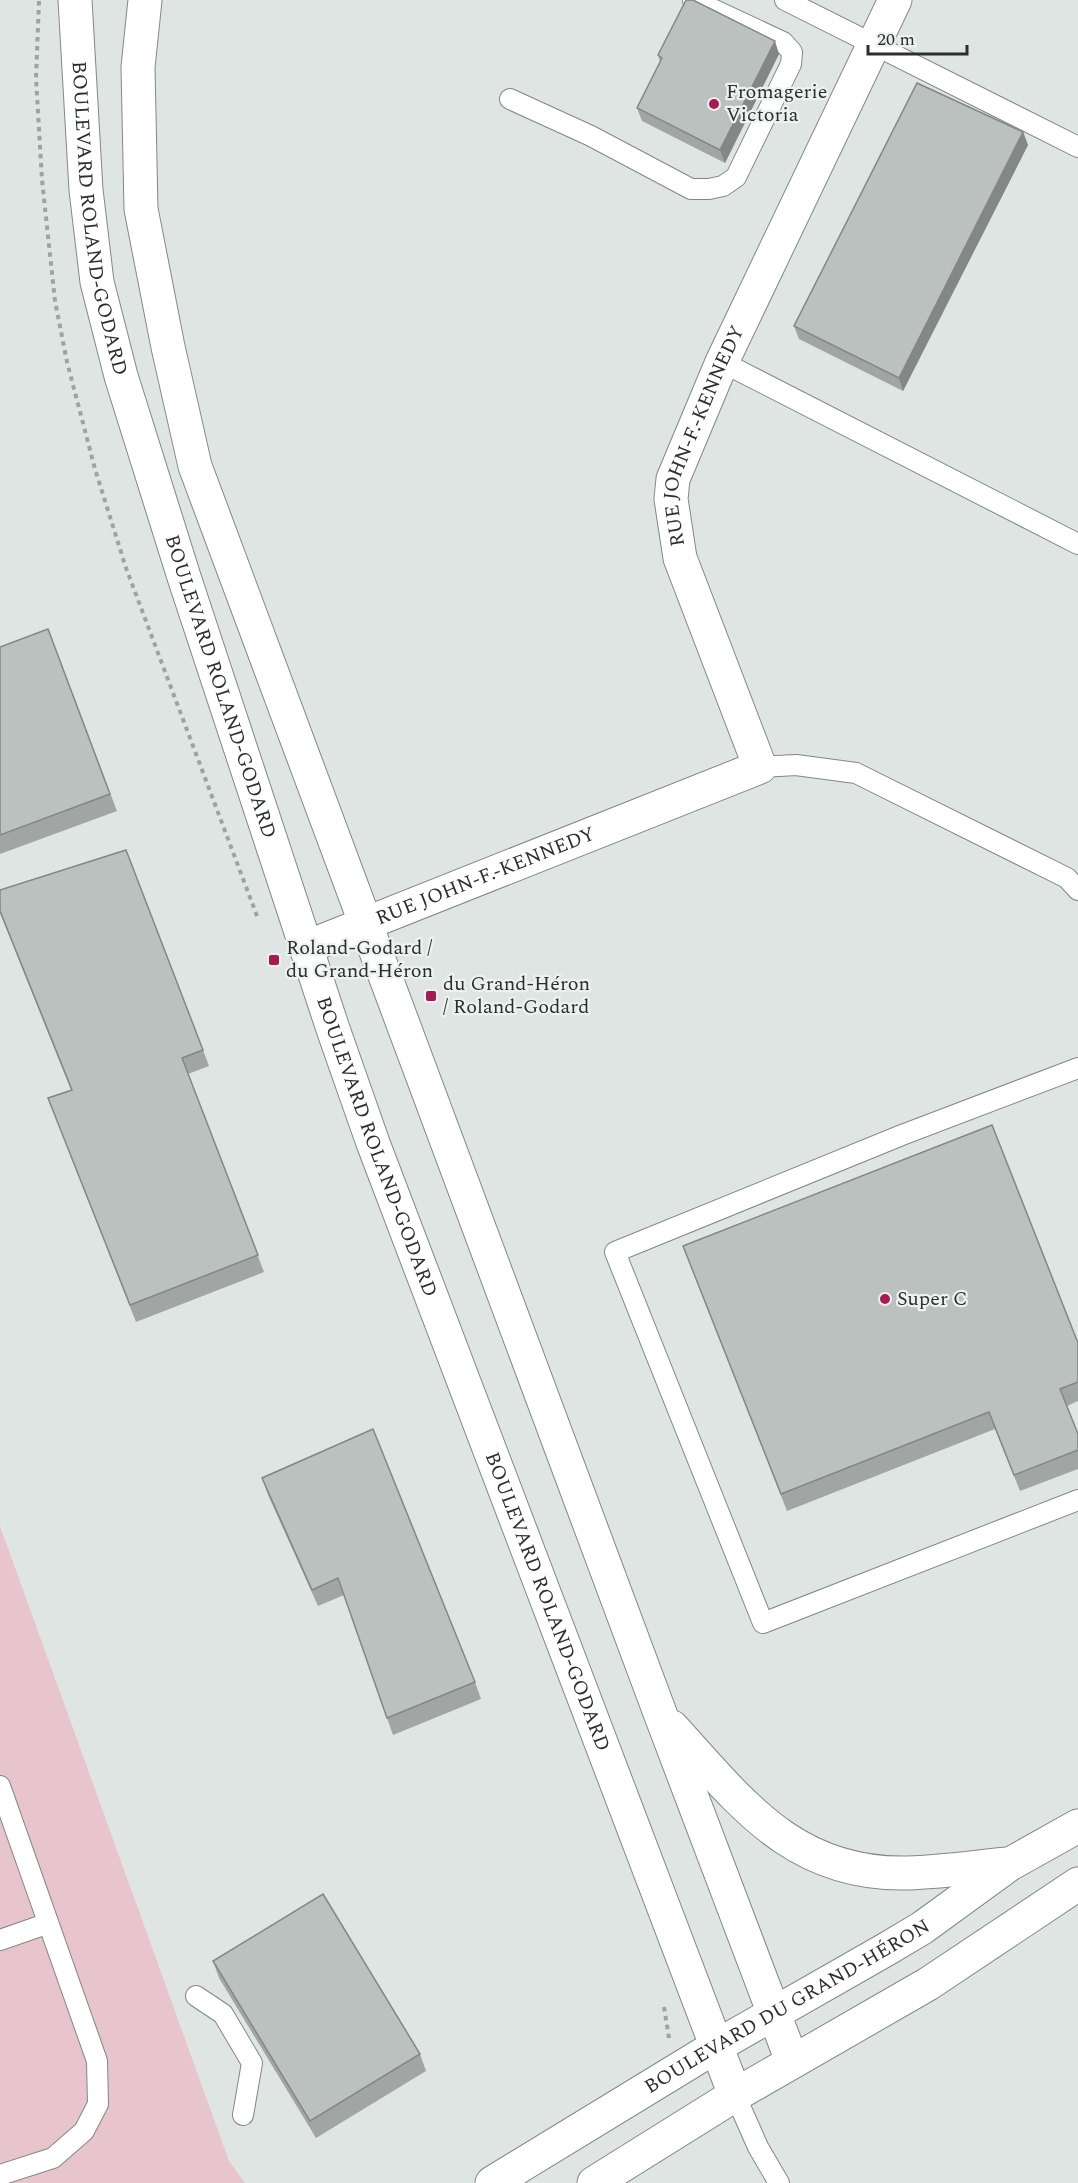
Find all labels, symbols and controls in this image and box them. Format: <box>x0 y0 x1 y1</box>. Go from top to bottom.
scale bar <box>868 18 967 56</box>
text: 20 m <box>877 26 915 53</box>
street label: BOULEVARD ROLAND-GODARD <box>64 60 135 379</box>
place label: Fromagerie Victoria <box>726 77 827 130</box>
marker: Fromagerie Victoria <box>707 97 721 111</box>
street label: RUE JOHN-F.-KENNEDY <box>656 320 752 549</box>
street label: BOULEVARD ROLAND-GODARD <box>157 531 284 842</box>
street label: RUE JOHN-F.-KENNEDY <box>371 819 600 933</box>
place label: Roland-Godard / du Grand-Héron <box>286 933 433 986</box>
marker: Roland-Godard / du Grand-Héron <box>267 953 281 967</box>
place label: du Grand-Héron / Roland-Godard <box>443 969 590 1022</box>
marker: du Grand-Héron / Roland-Godard <box>424 989 438 1003</box>
street label: BOULEVARD ROLAND-GODARD <box>308 992 445 1301</box>
place label: Super C <box>897 1284 967 1314</box>
marker: Super C <box>878 1292 892 1306</box>
street label: BOULEVARD ROLAND-GODARD <box>477 1448 618 1756</box>
street label: BOULEVARD DU GRAND-HÉRON <box>639 1912 936 2102</box>

